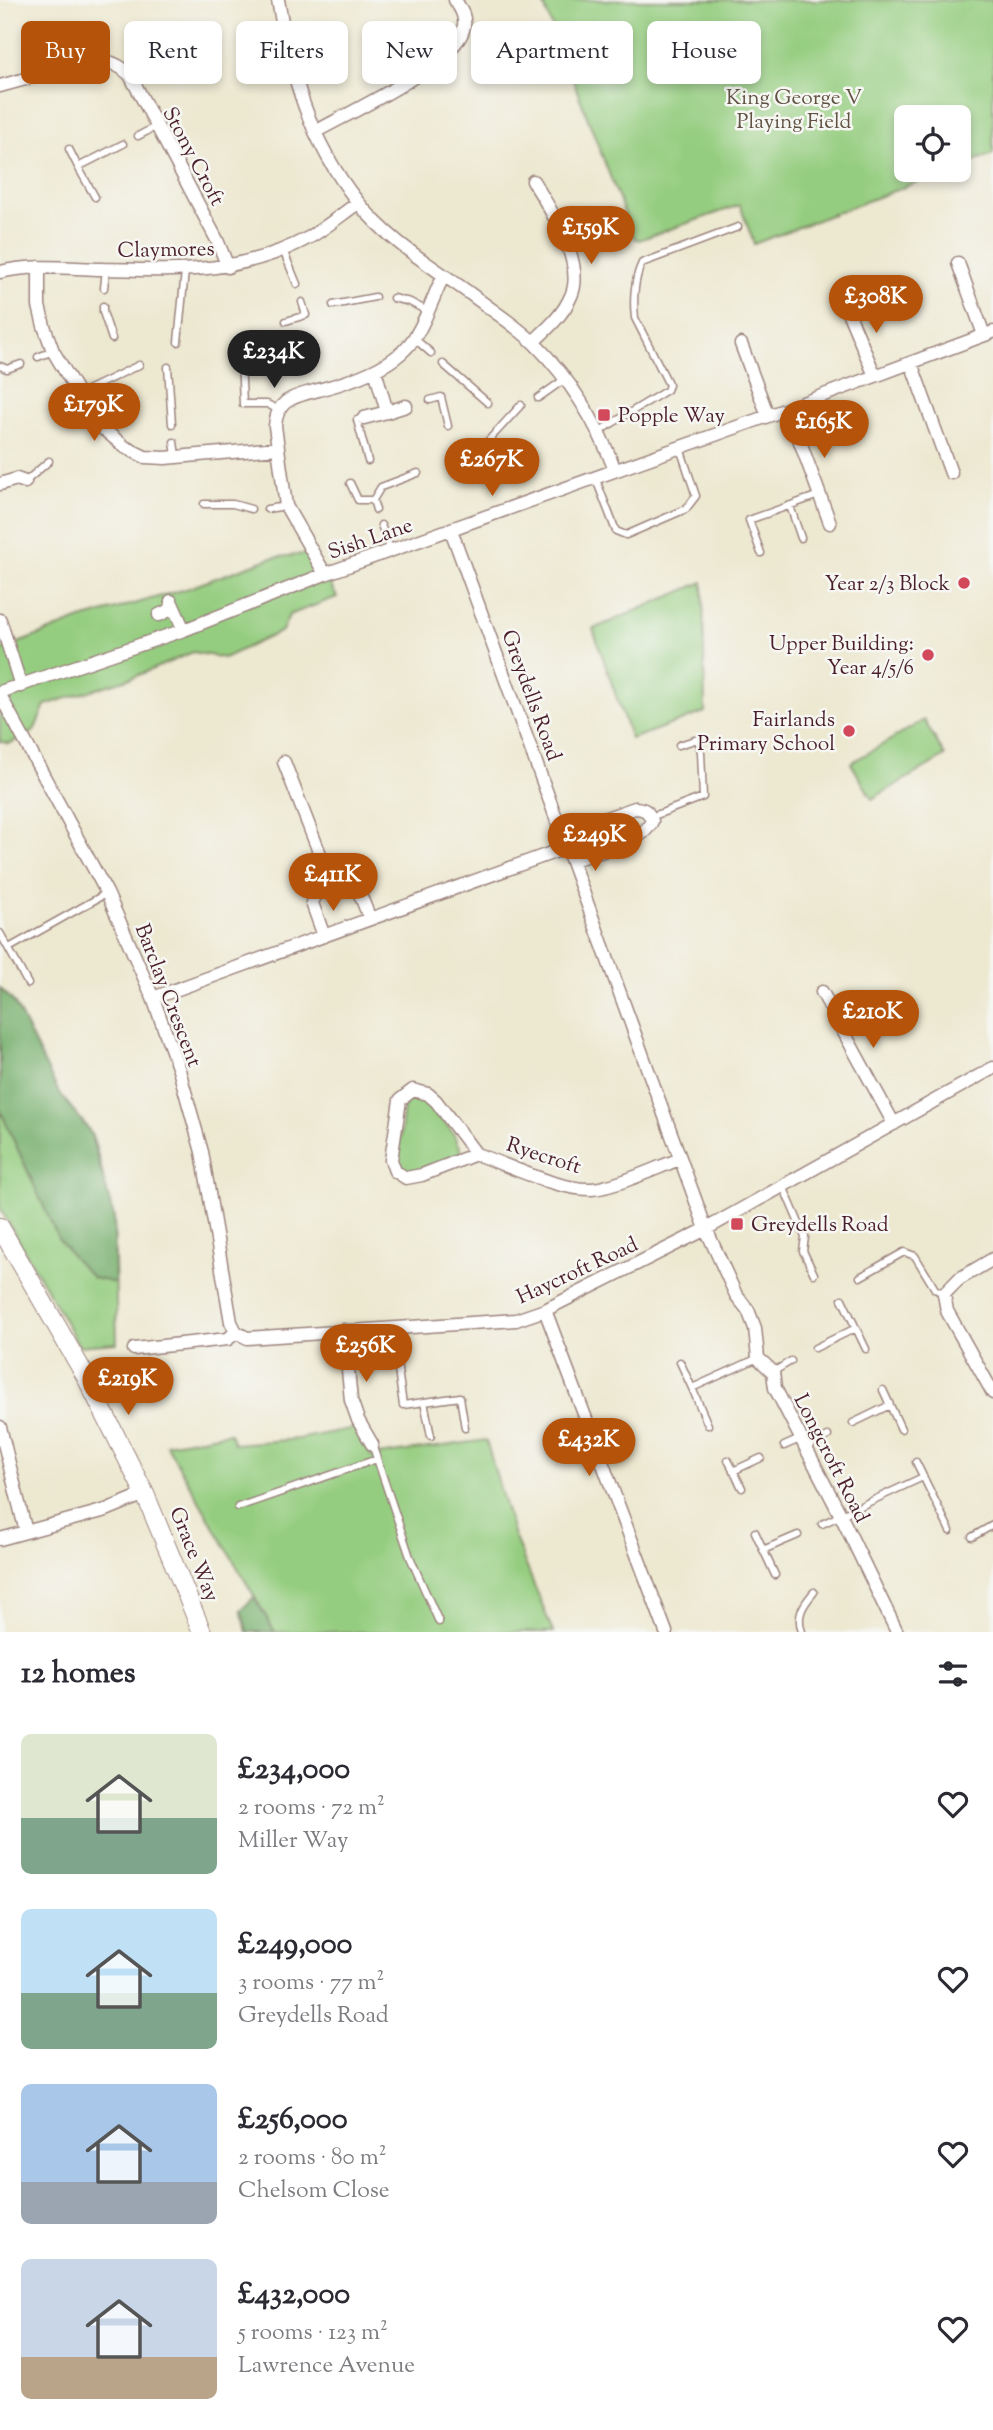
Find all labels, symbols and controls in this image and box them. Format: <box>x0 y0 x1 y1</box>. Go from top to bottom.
chip: Buy <box>21 21 110 84</box>
chip: Rent <box>124 21 222 84</box>
chip: Filters <box>236 21 348 84</box>
chip: New <box>362 21 457 84</box>
chip: Apartment <box>471 21 633 84</box>
chip: House <box>647 21 761 84</box>
park label: King George V Playing Field <box>726 84 862 138</box>
street label: Stony Croft <box>154 102 231 212</box>
map controls <box>894 105 971 182</box>
button: locate <box>894 105 971 182</box>
pin: £159K <box>542 206 640 266</box>
text: £159K <box>563 212 619 245</box>
street label: Claymores <box>117 235 215 267</box>
pin: £308K <box>827 276 925 335</box>
text: £308K <box>845 281 907 314</box>
pin: £234K <box>225 330 323 390</box>
text: £234K <box>243 336 305 369</box>
pin: £179K <box>45 384 143 443</box>
text: £179K <box>64 389 124 422</box>
pin: £165K <box>775 400 873 460</box>
place label: Popple Way <box>618 402 726 432</box>
text: £165K <box>796 406 852 439</box>
marker: Popple Way <box>596 407 612 423</box>
pin: £267K <box>443 438 541 498</box>
text: £267K <box>460 444 524 477</box>
street label: Sish Lane <box>324 511 417 568</box>
place label: Year 2/3 Block <box>824 570 951 600</box>
marker: Year 2/3 Block <box>956 575 972 591</box>
street label: Greydells Road <box>492 626 568 766</box>
place label: Upper Building: Year 4/5/6 <box>769 630 914 684</box>
marker: Upper Building: Year 4/5/6 <box>920 647 936 663</box>
place label: Fairlands Primary School <box>697 706 835 760</box>
marker: Fairlands Primary School <box>841 723 857 739</box>
pin: £249K <box>546 814 644 873</box>
text: £249K <box>564 819 626 852</box>
pin: £411K <box>284 853 382 913</box>
text: £411K <box>305 859 361 892</box>
street label: Barclay Crescent <box>126 920 208 1072</box>
pin: £210K <box>824 990 922 1050</box>
text: £210K <box>843 996 903 1029</box>
street label: Ryecroft <box>502 1131 585 1183</box>
place label: Greydells Road <box>751 1211 889 1241</box>
marker: Greydells Road <box>729 1216 745 1232</box>
street label: Haycroft Road <box>512 1230 644 1313</box>
pin: £256K <box>317 1324 415 1384</box>
text: £256K <box>336 1330 396 1363</box>
pin: £219K <box>79 1358 177 1417</box>
text: £219K <box>99 1363 158 1396</box>
street label: Longcroft Road <box>785 1389 876 1529</box>
pin: £432K <box>540 1418 638 1478</box>
text: £432K <box>558 1424 620 1457</box>
street label: Grace Way <box>160 1503 226 1607</box>
text: 12 homes <box>21 1653 136 1696</box>
icon: filters <box>934 1655 972 1693</box>
text: £234,000 <box>238 1749 350 1792</box>
icon: home <box>77 1762 161 1846</box>
icon: heart <box>934 1785 972 1823</box>
text: 2 rooms · 72 m² <box>238 1792 385 1825</box>
text: Miller Way <box>238 1825 348 1858</box>
text: £249,000 <box>238 1924 352 1967</box>
icon: home <box>77 1937 161 2021</box>
icon: heart <box>934 1960 972 1998</box>
text: 3 rooms · 77 m² <box>238 1967 384 2000</box>
text: Greydells Road <box>238 2000 389 2033</box>
text: £256,000 <box>238 2099 348 2142</box>
icon: home <box>77 2112 161 2196</box>
icon: heart <box>934 2135 972 2173</box>
text: 2 rooms · 80 m² <box>238 2142 386 2175</box>
text: Chelsom Close <box>238 2175 389 2208</box>
text: £432,000 <box>238 2274 350 2317</box>
icon: home <box>77 2287 161 2371</box>
icon: heart <box>934 2310 972 2348</box>
text: 5 rooms · 123 m² <box>238 2317 388 2350</box>
text: Lawrence Avenue <box>238 2350 415 2383</box>

